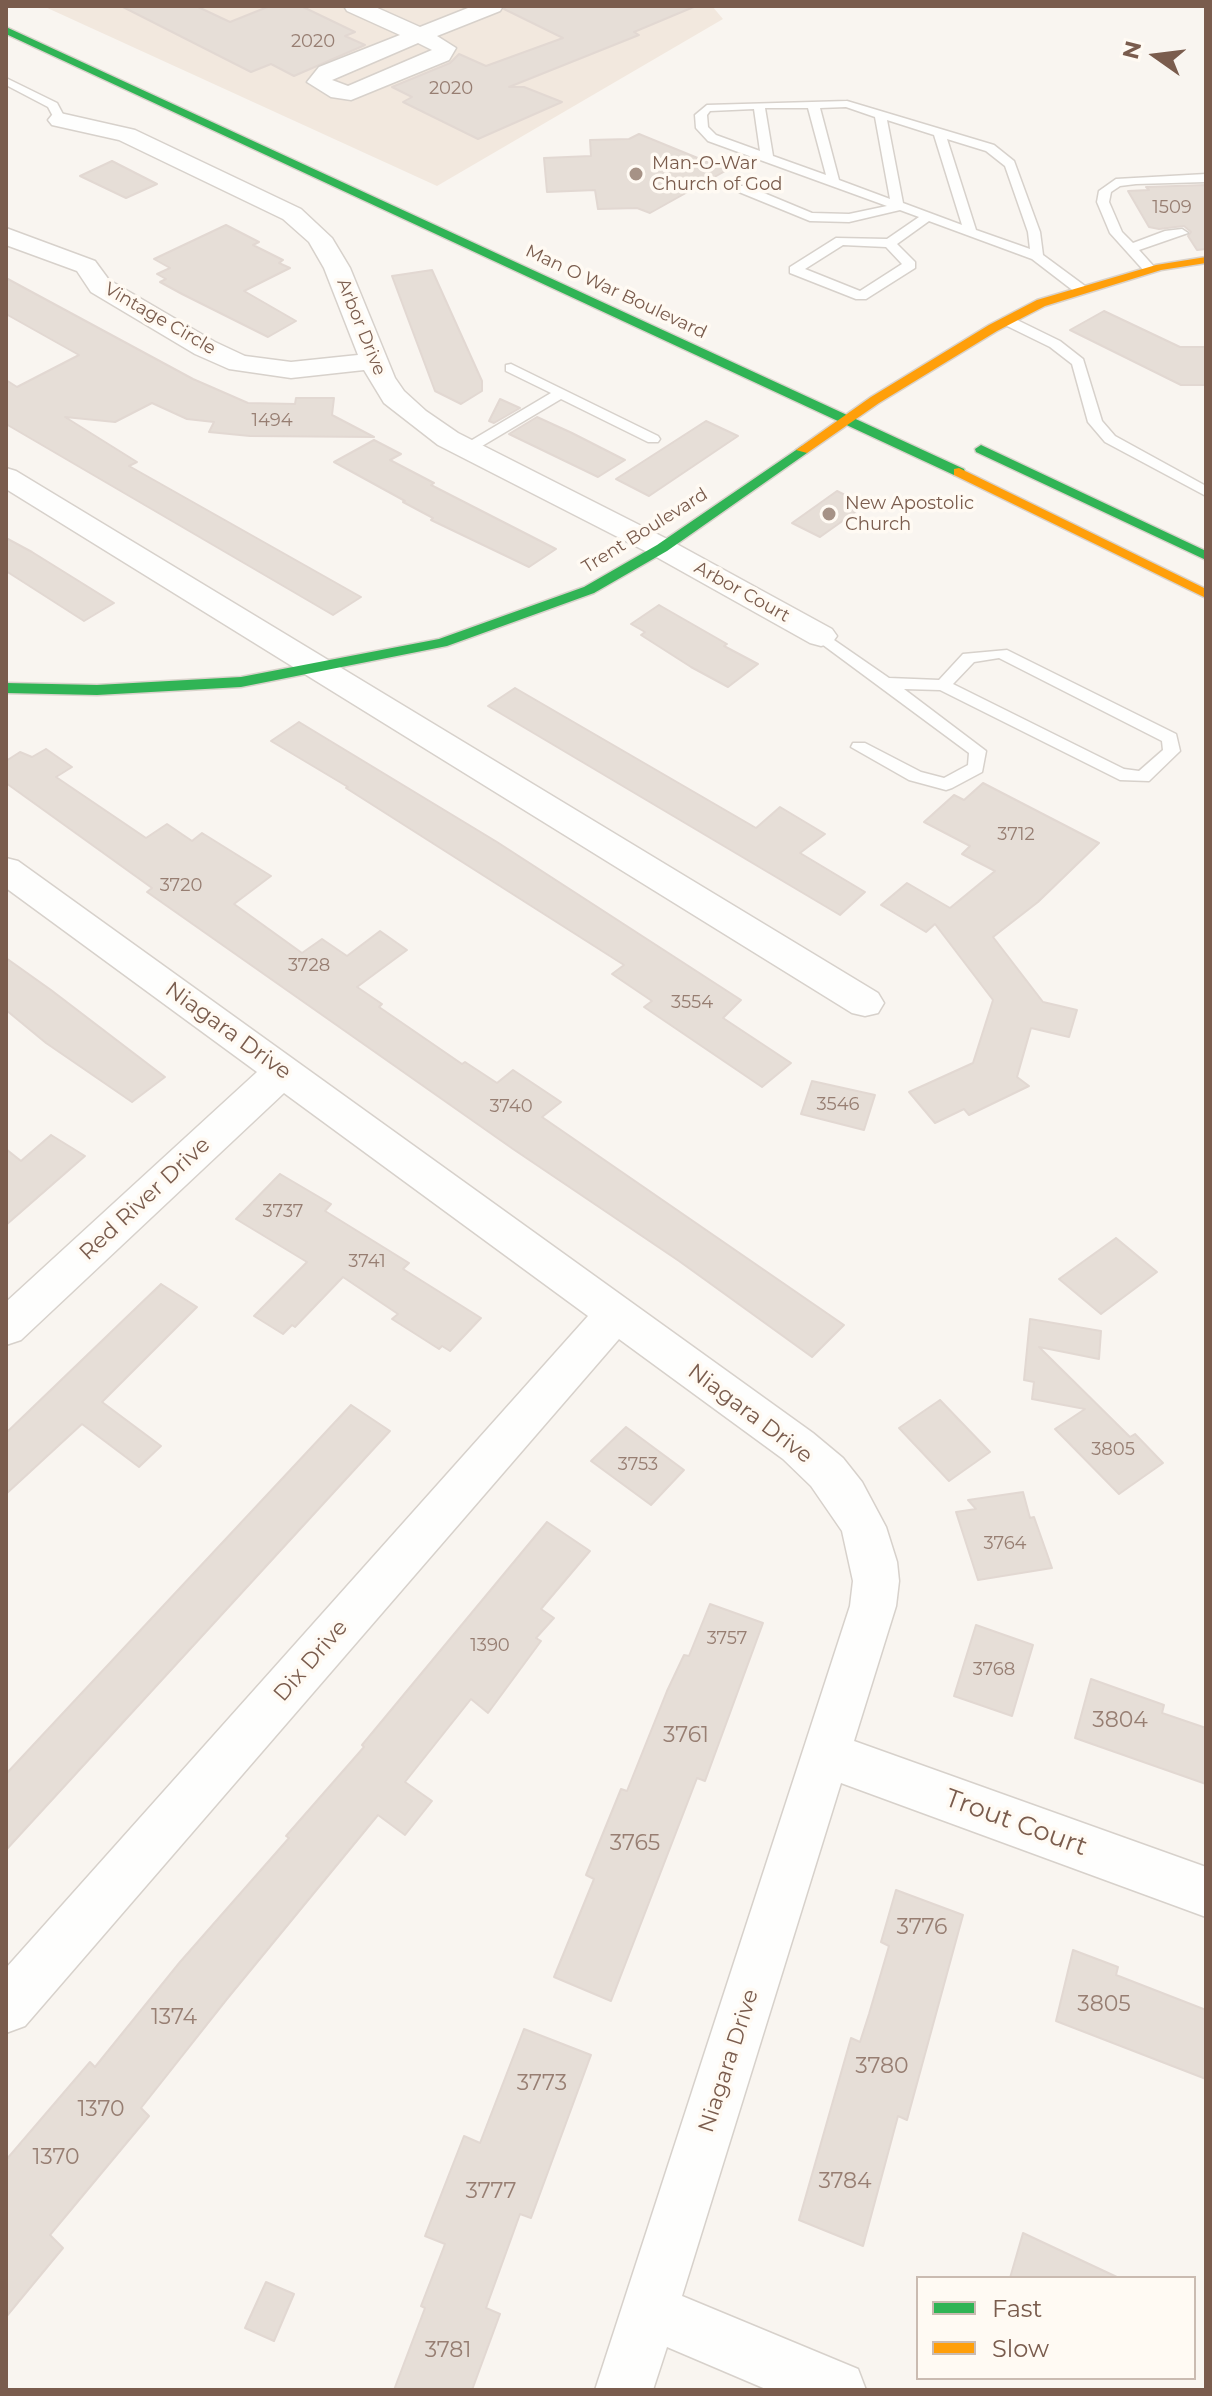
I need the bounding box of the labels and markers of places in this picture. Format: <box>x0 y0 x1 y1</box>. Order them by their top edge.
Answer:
place label: Man-O-War Church of God <box>652 153 782 196</box>
marker: Man-O-War Church of God <box>627 165 645 183</box>
place label: New Apostolic Church <box>845 493 974 536</box>
marker: New Apostolic Church <box>820 505 838 523</box>

